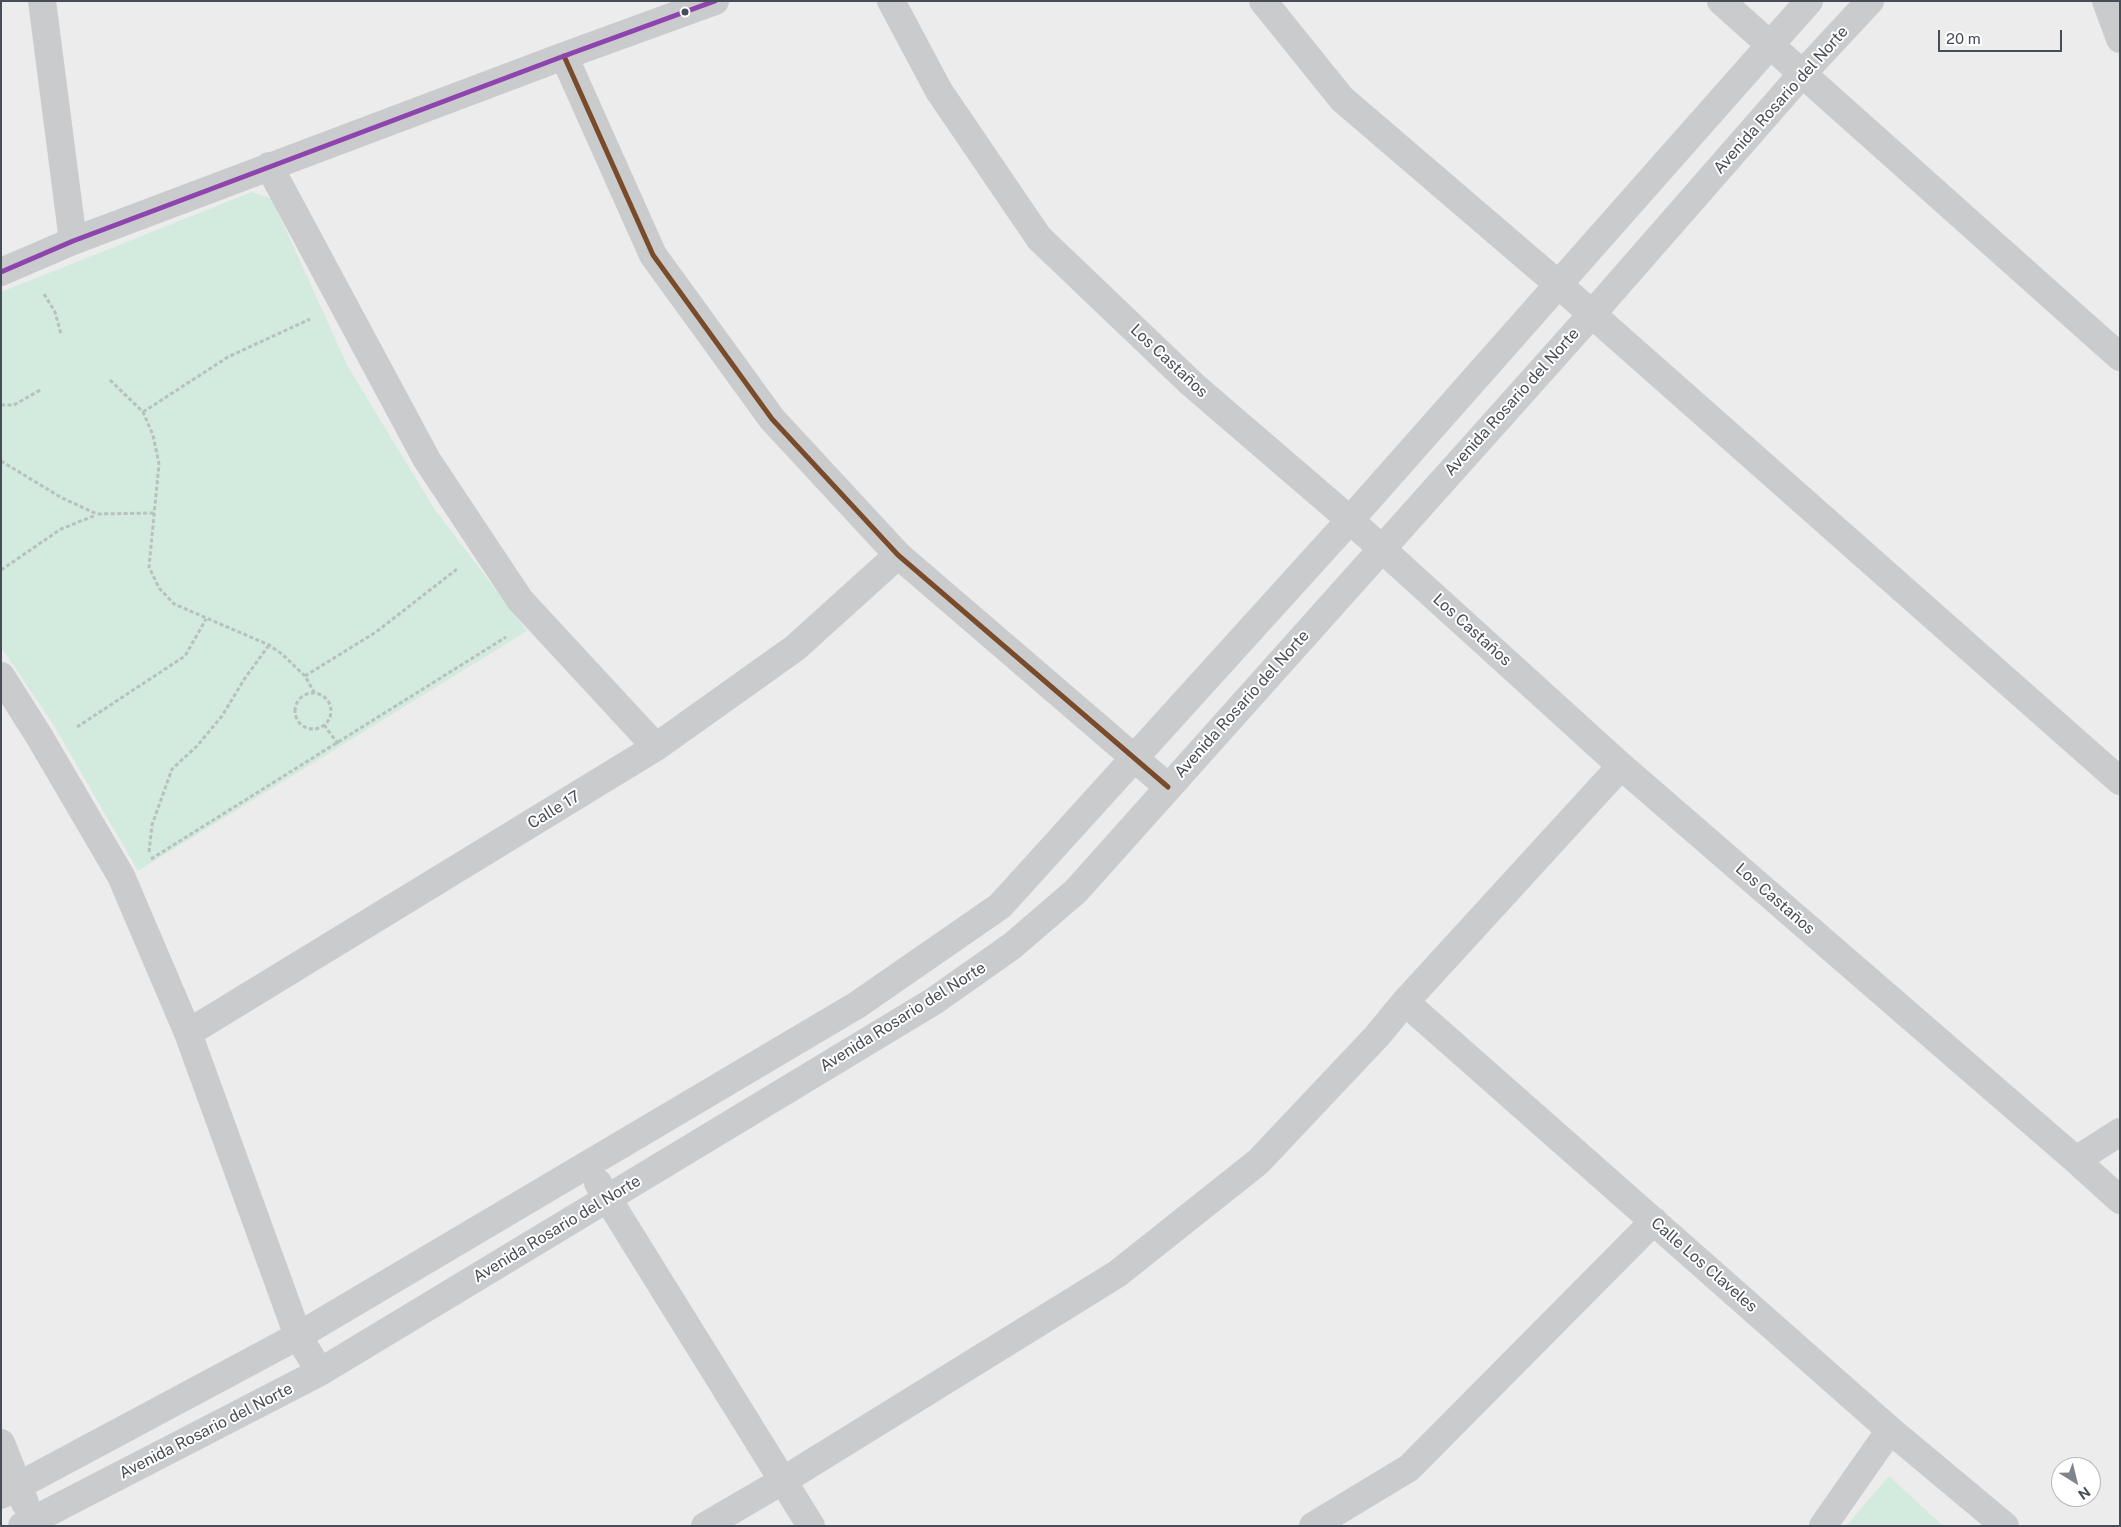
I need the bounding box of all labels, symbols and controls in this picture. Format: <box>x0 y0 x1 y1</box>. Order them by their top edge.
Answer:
unlabelled marker <box>680 7 690 17</box>
scale bar <box>1941 20 2065 52</box>
street label: Avenida Rosario del Norte <box>1710 22 1852 178</box>
text: 20 m <box>1946 30 1981 47</box>
street label: Los Castaños <box>1126 320 1212 402</box>
street label: Avenida Rosario del Norte <box>1441 324 1583 480</box>
street label: Los Castaños <box>1429 590 1515 670</box>
street label: Avenida Rosario del Norte <box>1171 626 1313 782</box>
street label: Calle 17 <box>524 787 584 833</box>
street label: Los Castaños <box>1731 859 1819 939</box>
street label: Avenida Rosario del Norte <box>817 958 989 1076</box>
street label: Avenida Rosario del Norte <box>470 1171 644 1287</box>
street label: Calle Los Claveles <box>1647 1214 1761 1316</box>
street label: Avenida Rosario del Norte <box>116 1379 296 1483</box>
north arrow <box>2051 1457 2101 1507</box>
text: N <box>2075 1484 2093 1503</box>

